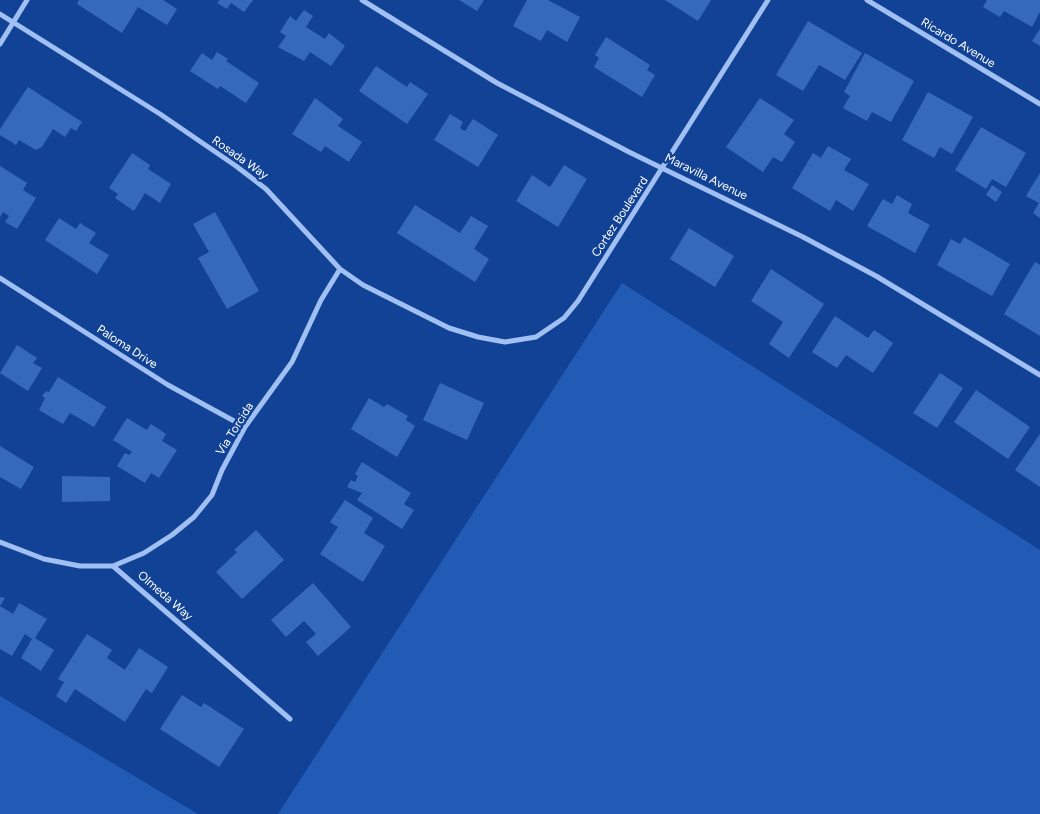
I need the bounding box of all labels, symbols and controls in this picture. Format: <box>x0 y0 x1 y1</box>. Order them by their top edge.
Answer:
street label: Ricardo Avenue <box>918 15 998 71</box>
street label: Rosada Way <box>209 133 271 183</box>
street label: Maravilla Avenue <box>662 151 750 203</box>
street label: Cortez Boulevard <box>589 174 651 260</box>
street label: Paloma Drive <box>94 322 160 372</box>
street label: Via Torcida <box>213 400 257 458</box>
street label: Olmeda Way <box>135 568 195 624</box>

